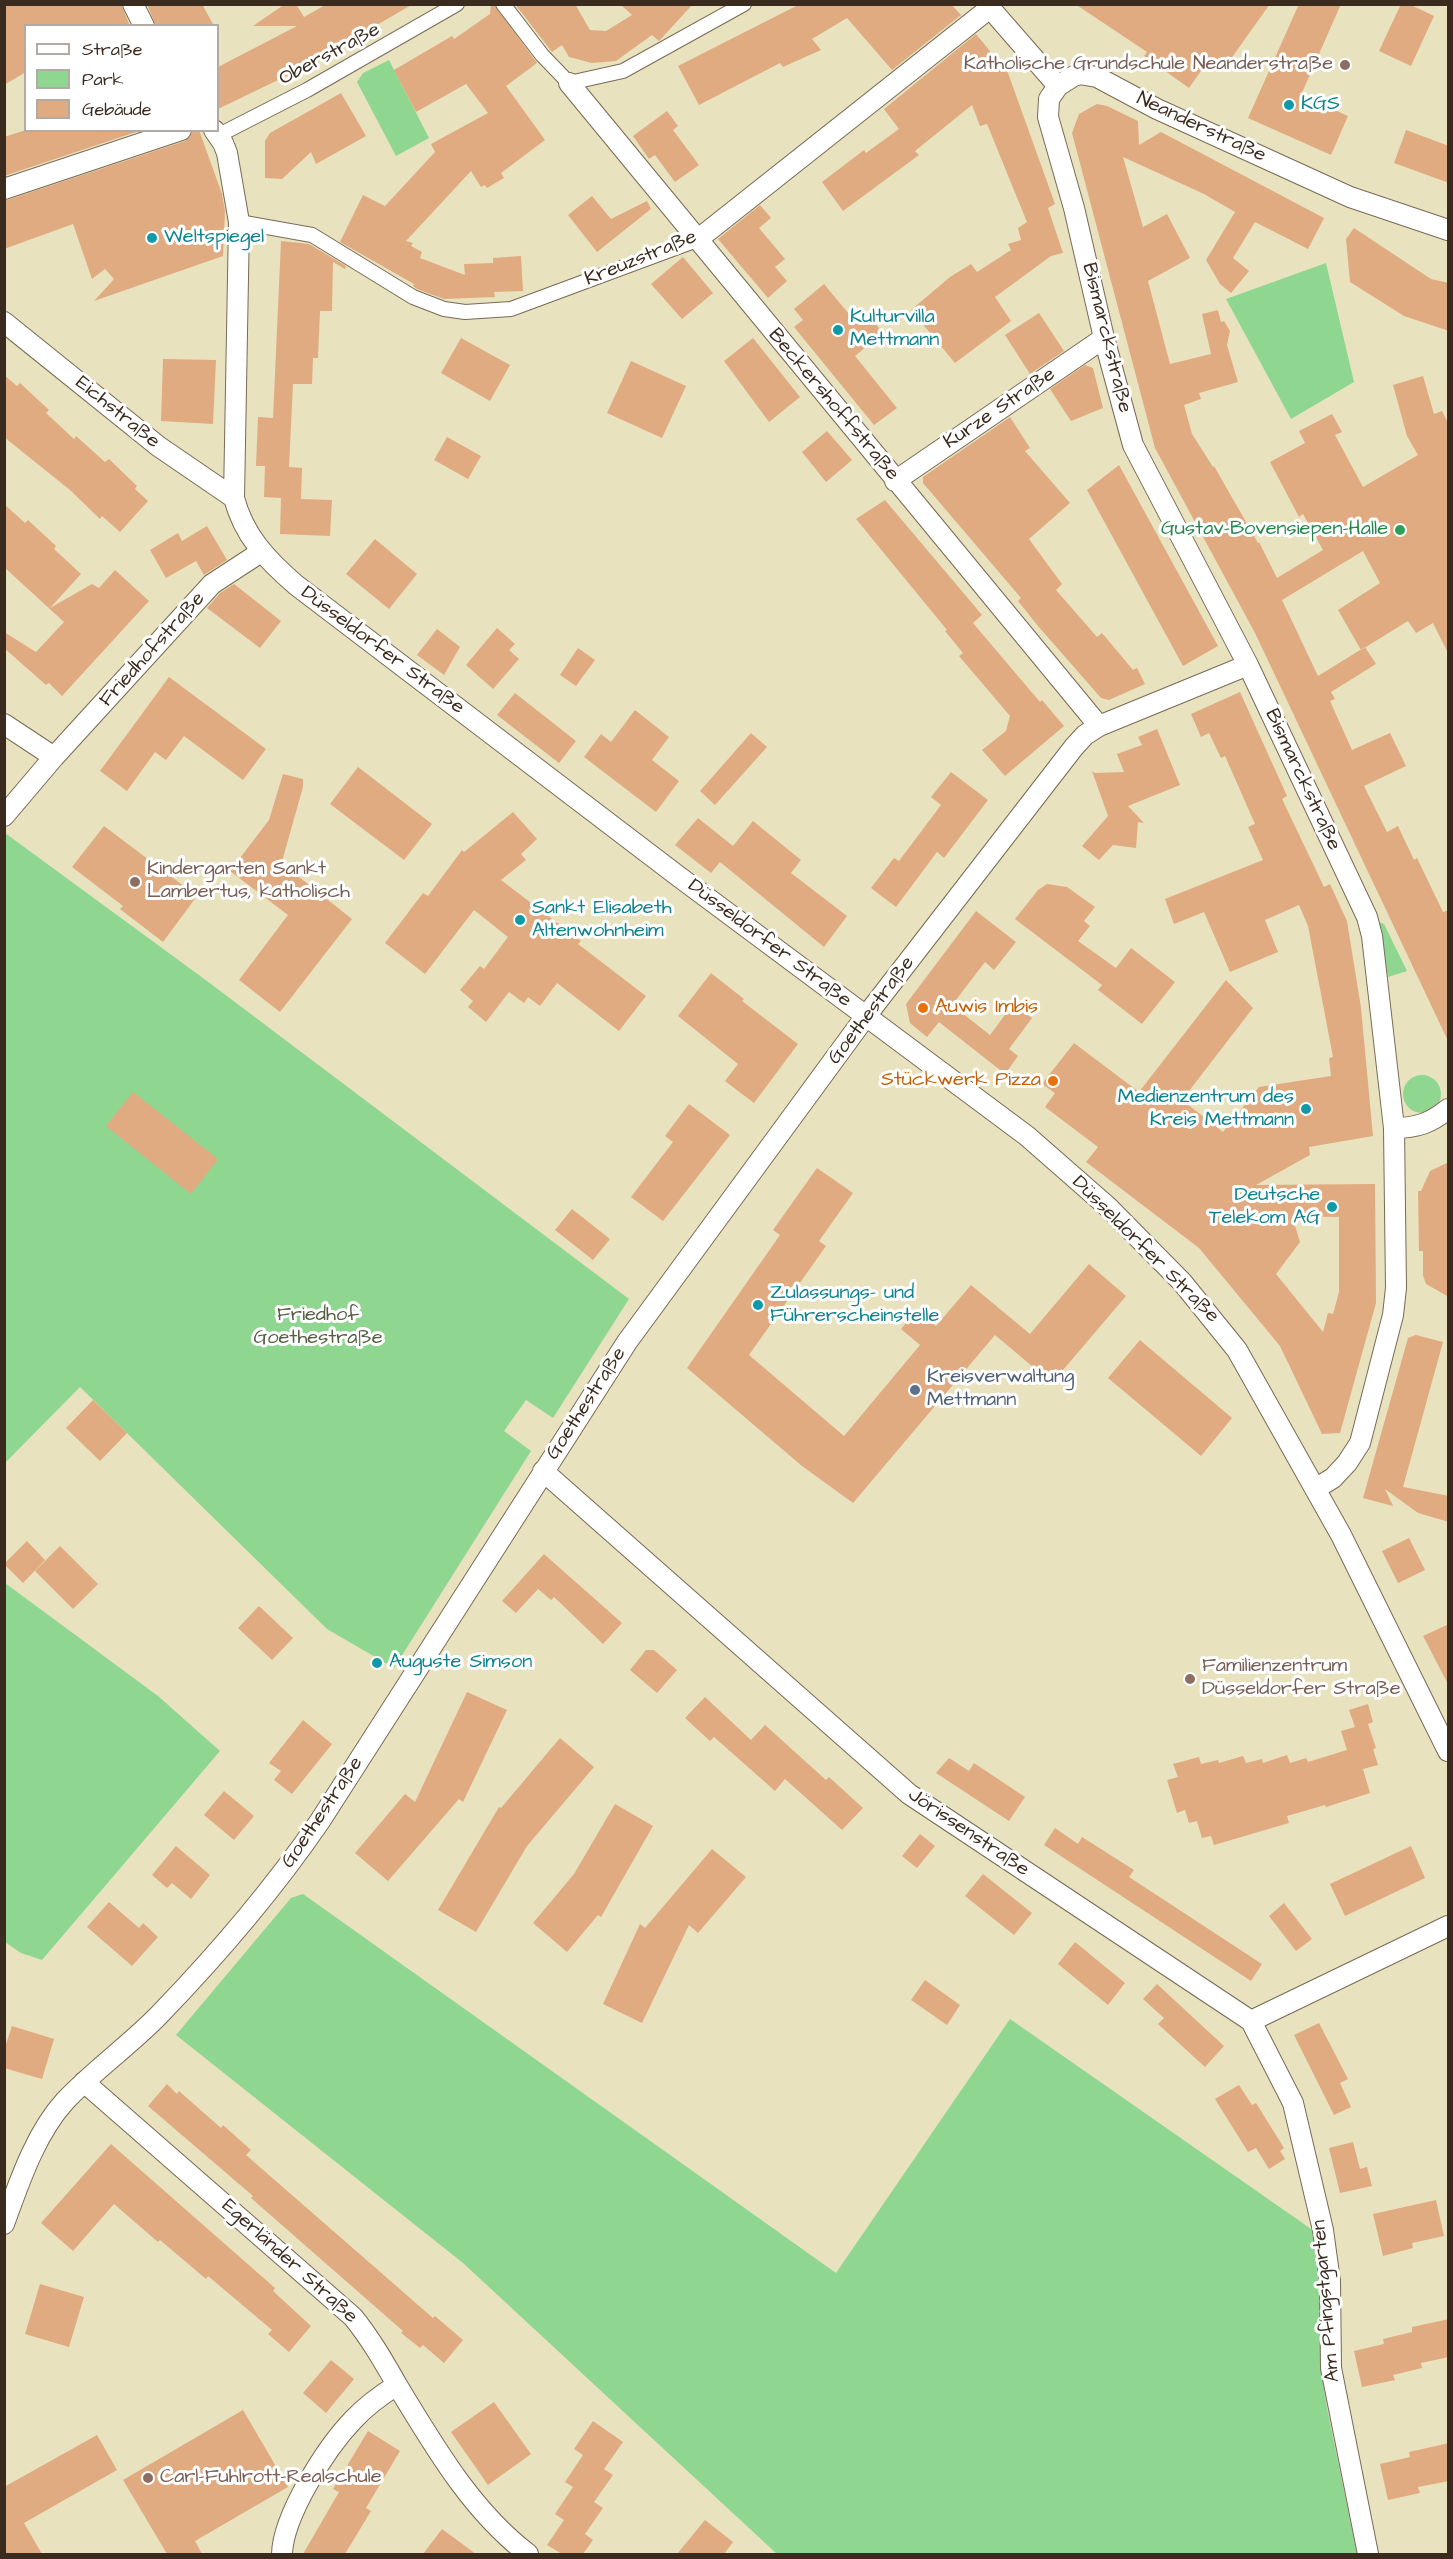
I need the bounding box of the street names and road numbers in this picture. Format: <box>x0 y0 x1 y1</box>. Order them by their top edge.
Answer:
street label: Oberstraße <box>275 18 385 92</box>
street label: Neanderstraße <box>1132 88 1270 168</box>
street label: Kreuzstraße <box>582 226 700 292</box>
street label: Bismarckstraße <box>1076 261 1136 415</box>
street label: Beckershoffstraße <box>762 324 904 486</box>
street label: Kurze Straße <box>940 363 1060 455</box>
street label: Eichstraße <box>70 372 164 454</box>
street label: Düsseldorfer Straße <box>295 582 469 720</box>
street label: Friedhofstraße <box>95 588 211 712</box>
street label: Bismarckstraße <box>1259 705 1345 855</box>
street label: Düsseldorfer Straße <box>682 875 856 1013</box>
street label: Goethestraße <box>824 952 920 1070</box>
street label: Düsseldorfer Straße <box>1066 1171 1224 1329</box>
street label: Goethestraße <box>542 1343 632 1465</box>
street label: Goethestraße <box>277 1753 369 1873</box>
street label: Jörissenstraße <box>903 1784 1033 1882</box>
street label: Egerländer Straße <box>216 2195 362 2329</box>
street label: Am Pfingstgarten <box>1308 2219 1346 2383</box>

